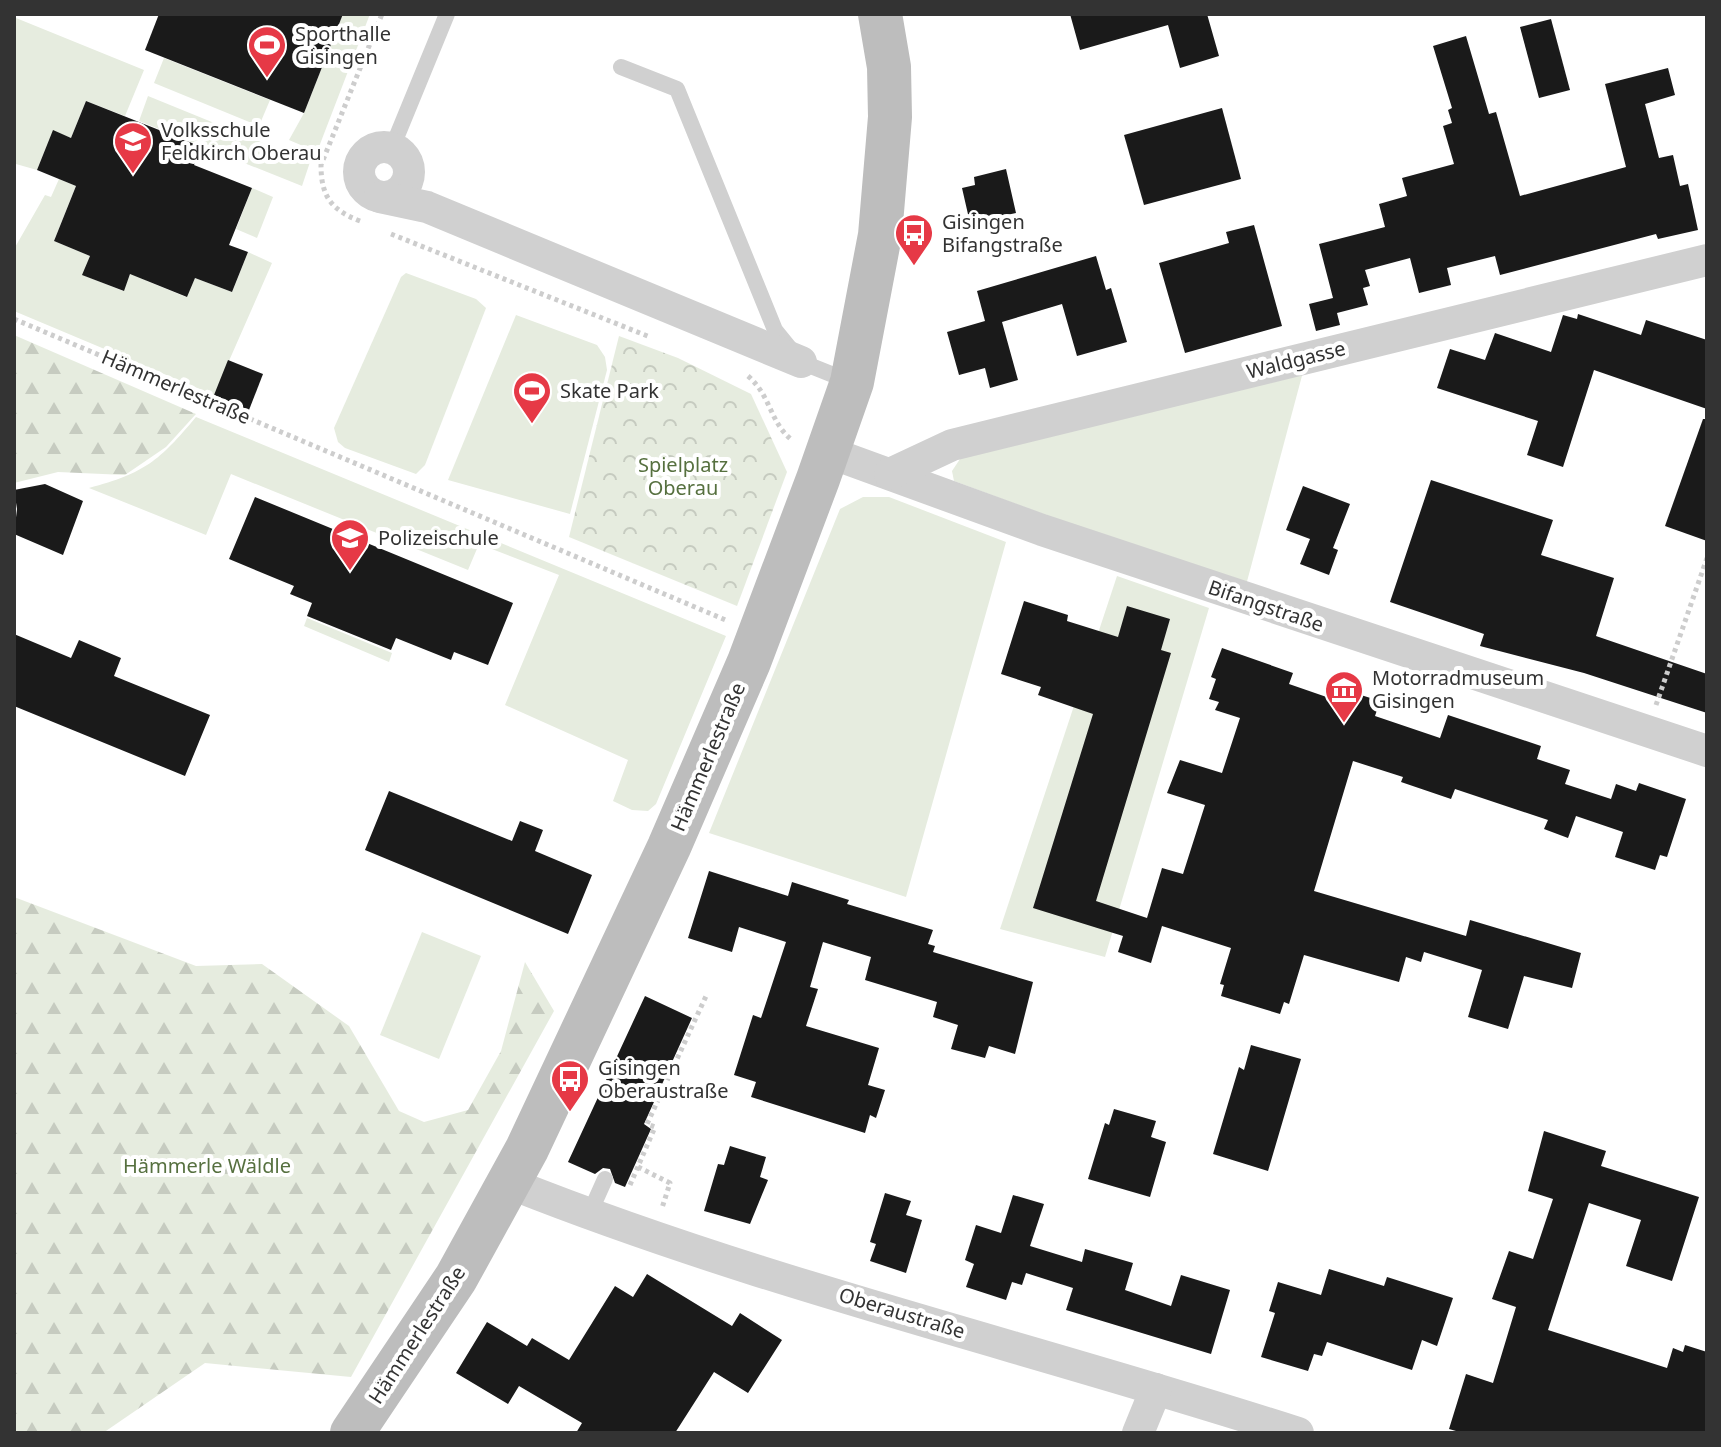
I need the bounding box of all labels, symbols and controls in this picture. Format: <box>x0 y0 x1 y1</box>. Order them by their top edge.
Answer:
place label: Sporthalle Gisingen <box>295 20 391 70</box>
sports icon: Sporthalle Gisingen <box>246 24 288 79</box>
place label: Volksschule Feldkirch Oberau <box>161 116 322 166</box>
school or university icon: Volksschule Feldkirch Oberau <box>112 120 154 175</box>
place label: Gisingen Bifangstraße <box>942 208 1063 258</box>
bus stop icon: Gisingen Bifangstraße <box>893 212 935 267</box>
street label: Waldgasse <box>1244 334 1348 385</box>
street label: Hämmerlestraße <box>98 343 255 430</box>
sports icon: Skate Park <box>511 370 553 425</box>
place label: Skate Park <box>560 377 659 404</box>
park label: Spielplatz Oberau <box>638 451 728 501</box>
school or university icon: Polizeischule <box>329 517 371 572</box>
place label: Polizeischule <box>378 524 499 551</box>
street label: Bifangstraße <box>1205 573 1328 638</box>
place label: Motorradmuseum Gisingen <box>1372 664 1544 714</box>
museum icon: Motorradmuseum Gisingen <box>1323 669 1365 724</box>
street label: Hämmerlestraße <box>664 678 751 835</box>
place label: Gisingen Oberaustraße <box>598 1054 728 1104</box>
bus stop icon: Gisingen Oberaustraße <box>549 1058 591 1113</box>
park label: Hämmerle Wäldle <box>123 1152 291 1179</box>
street label: Hämmerlestraße <box>362 1261 471 1409</box>
street label: Oberaustraße <box>836 1281 968 1344</box>

